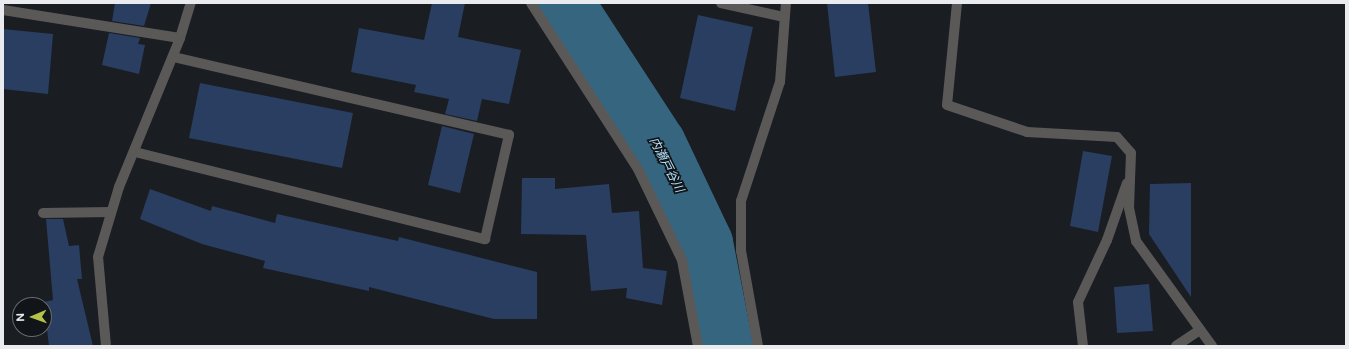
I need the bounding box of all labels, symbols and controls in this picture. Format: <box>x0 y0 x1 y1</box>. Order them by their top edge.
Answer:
water label: 内瀬戸谷川 <box>646 135 686 195</box>
north arrow <box>12 297 52 337</box>
text: N <box>14 313 27 322</box>

